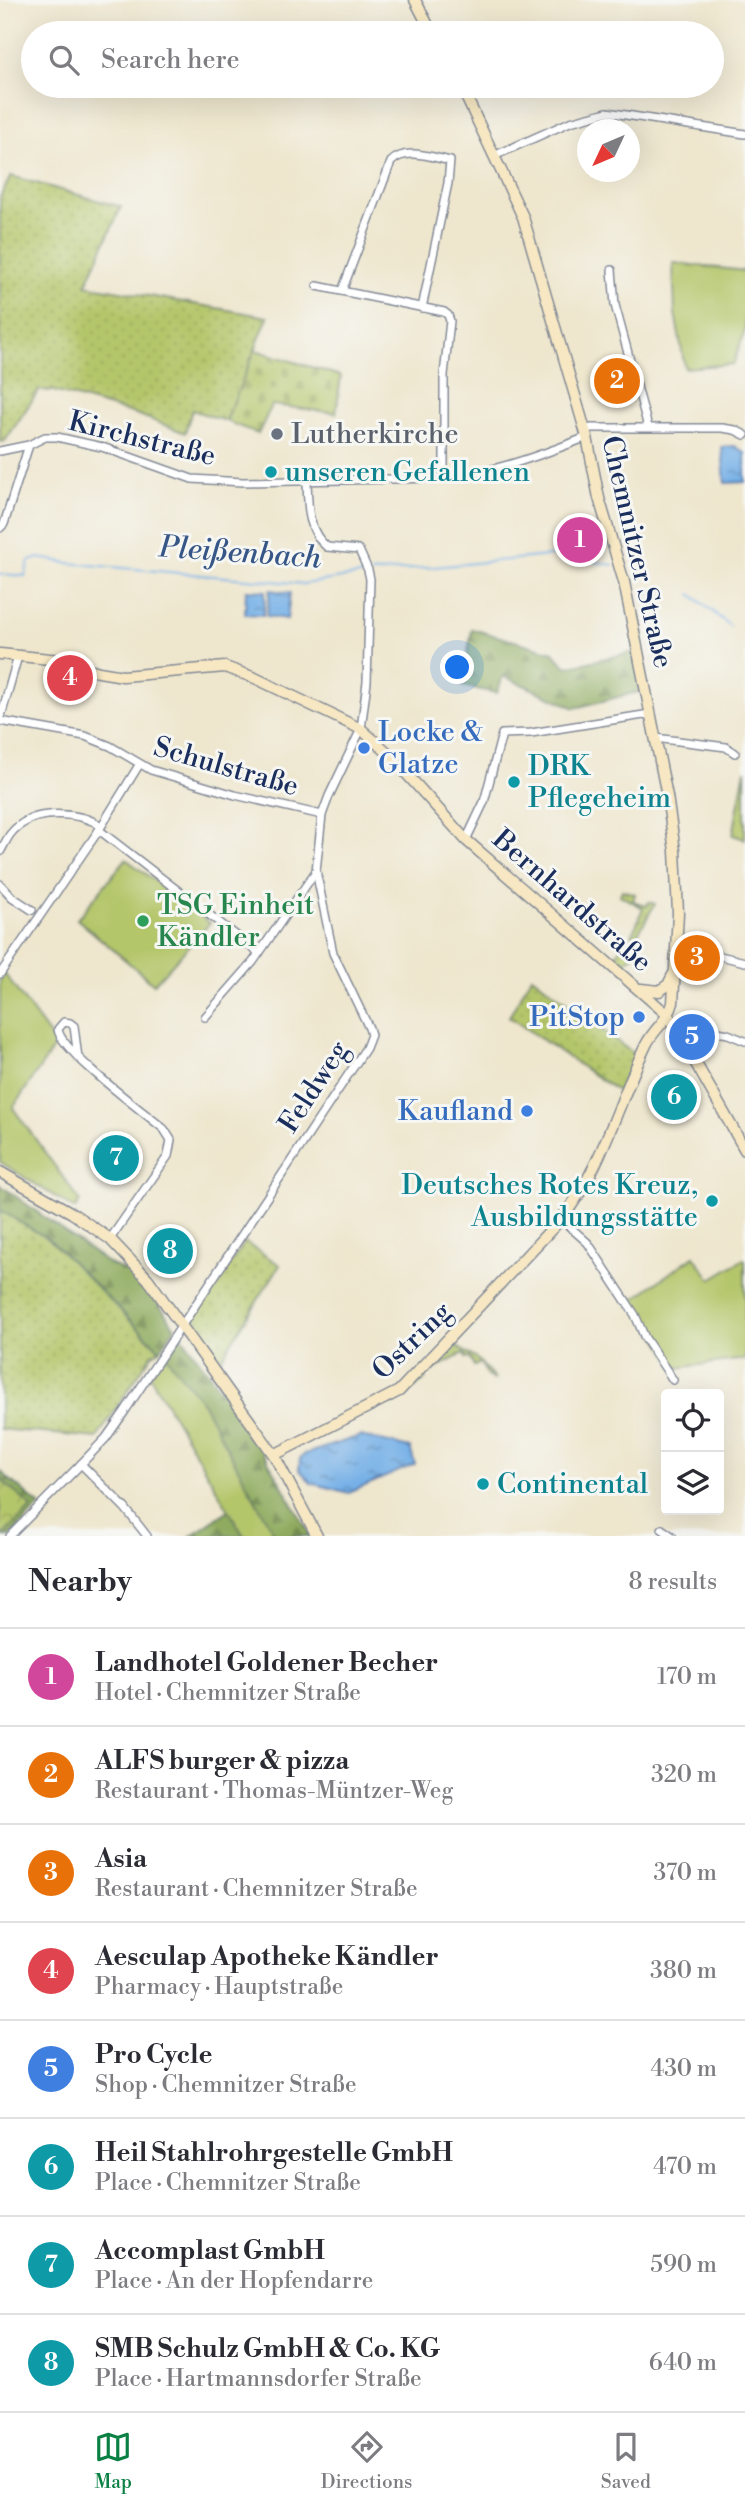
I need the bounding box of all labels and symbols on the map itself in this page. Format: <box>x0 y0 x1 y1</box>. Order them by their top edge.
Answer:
north arrow <box>577 119 640 182</box>
pin: 2 <box>594 355 640 407</box>
street label: Kirchstraße <box>65 404 219 474</box>
place label: Lutherkirche <box>291 417 459 452</box>
marker: Lutherkirche <box>269 426 285 442</box>
street label: Chemnitzer Straße <box>593 432 681 672</box>
place label: unseren Gefallenen <box>285 455 530 490</box>
marker: unseren Gefallenen <box>263 464 279 480</box>
pin: 1 <box>557 514 603 566</box>
water label: Pleißenbach <box>157 528 323 578</box>
your location <box>440 650 474 684</box>
pin: 4 <box>47 652 93 704</box>
place label: Locke & Glatze <box>378 715 484 782</box>
street label: Schulstraße <box>149 730 303 804</box>
marker: Locke & Glatze <box>356 740 372 756</box>
place label: DRK Pflegeheim <box>528 749 671 816</box>
marker: DRK Pflegeheim <box>506 774 522 790</box>
street label: Bernhardstraße <box>484 821 659 980</box>
place label: TSG Einheit Kändler <box>157 888 314 955</box>
marker: TSG Einheit Kändler <box>135 913 151 929</box>
pin: 3 <box>674 932 720 984</box>
place label: PitStop <box>529 1000 625 1035</box>
marker: PitStop <box>631 1009 647 1025</box>
pin: 5 <box>669 1011 715 1063</box>
street label: Feldweg <box>271 1034 357 1140</box>
pin: 6 <box>651 1071 697 1123</box>
place label: Kaufland <box>398 1094 513 1129</box>
marker: Kaufland <box>519 1103 535 1119</box>
pin: 7 <box>93 1132 139 1184</box>
place label: Deutsches Rotes Kreuz, Ausbildungsstätte <box>401 1168 698 1235</box>
marker: Deutsches Rotes Kreuz, Ausbildungsstätte <box>704 1193 720 1209</box>
pin: 8 <box>147 1225 193 1277</box>
street label: Ostring <box>365 1294 460 1387</box>
place label: Continental <box>497 1467 648 1502</box>
marker: Continental <box>475 1476 491 1492</box>

